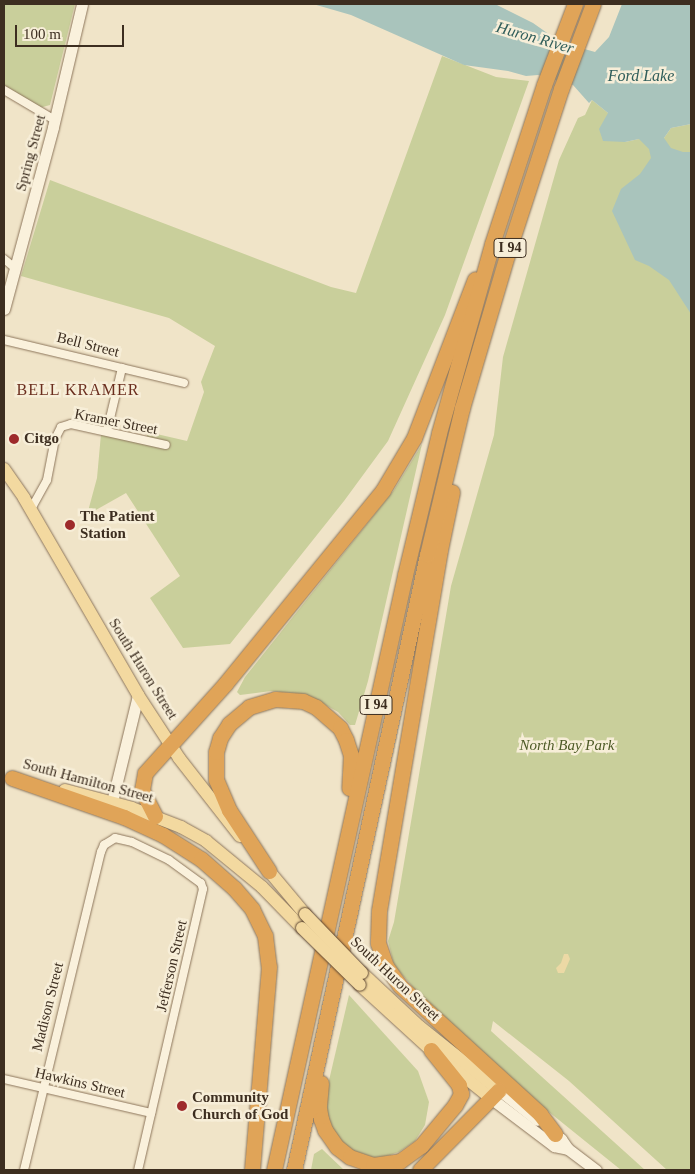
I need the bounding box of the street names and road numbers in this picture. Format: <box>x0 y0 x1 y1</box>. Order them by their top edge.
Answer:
street label: Spring Street <box>12 113 50 193</box>
road number: I 94 <box>492 237 528 260</box>
street label: Bell Street <box>55 329 121 361</box>
street label: Kramer Street <box>73 405 159 439</box>
street label: South Huron Street <box>105 615 181 723</box>
road number: I 94 <box>358 694 394 716</box>
street label: South Hamilton Street <box>21 755 155 807</box>
street label: Jefferson Street <box>153 918 191 1014</box>
street label: South Huron Street <box>347 933 443 1025</box>
street label: Madison Street <box>28 961 68 1053</box>
street label: Hawkins Street <box>33 1064 127 1102</box>

